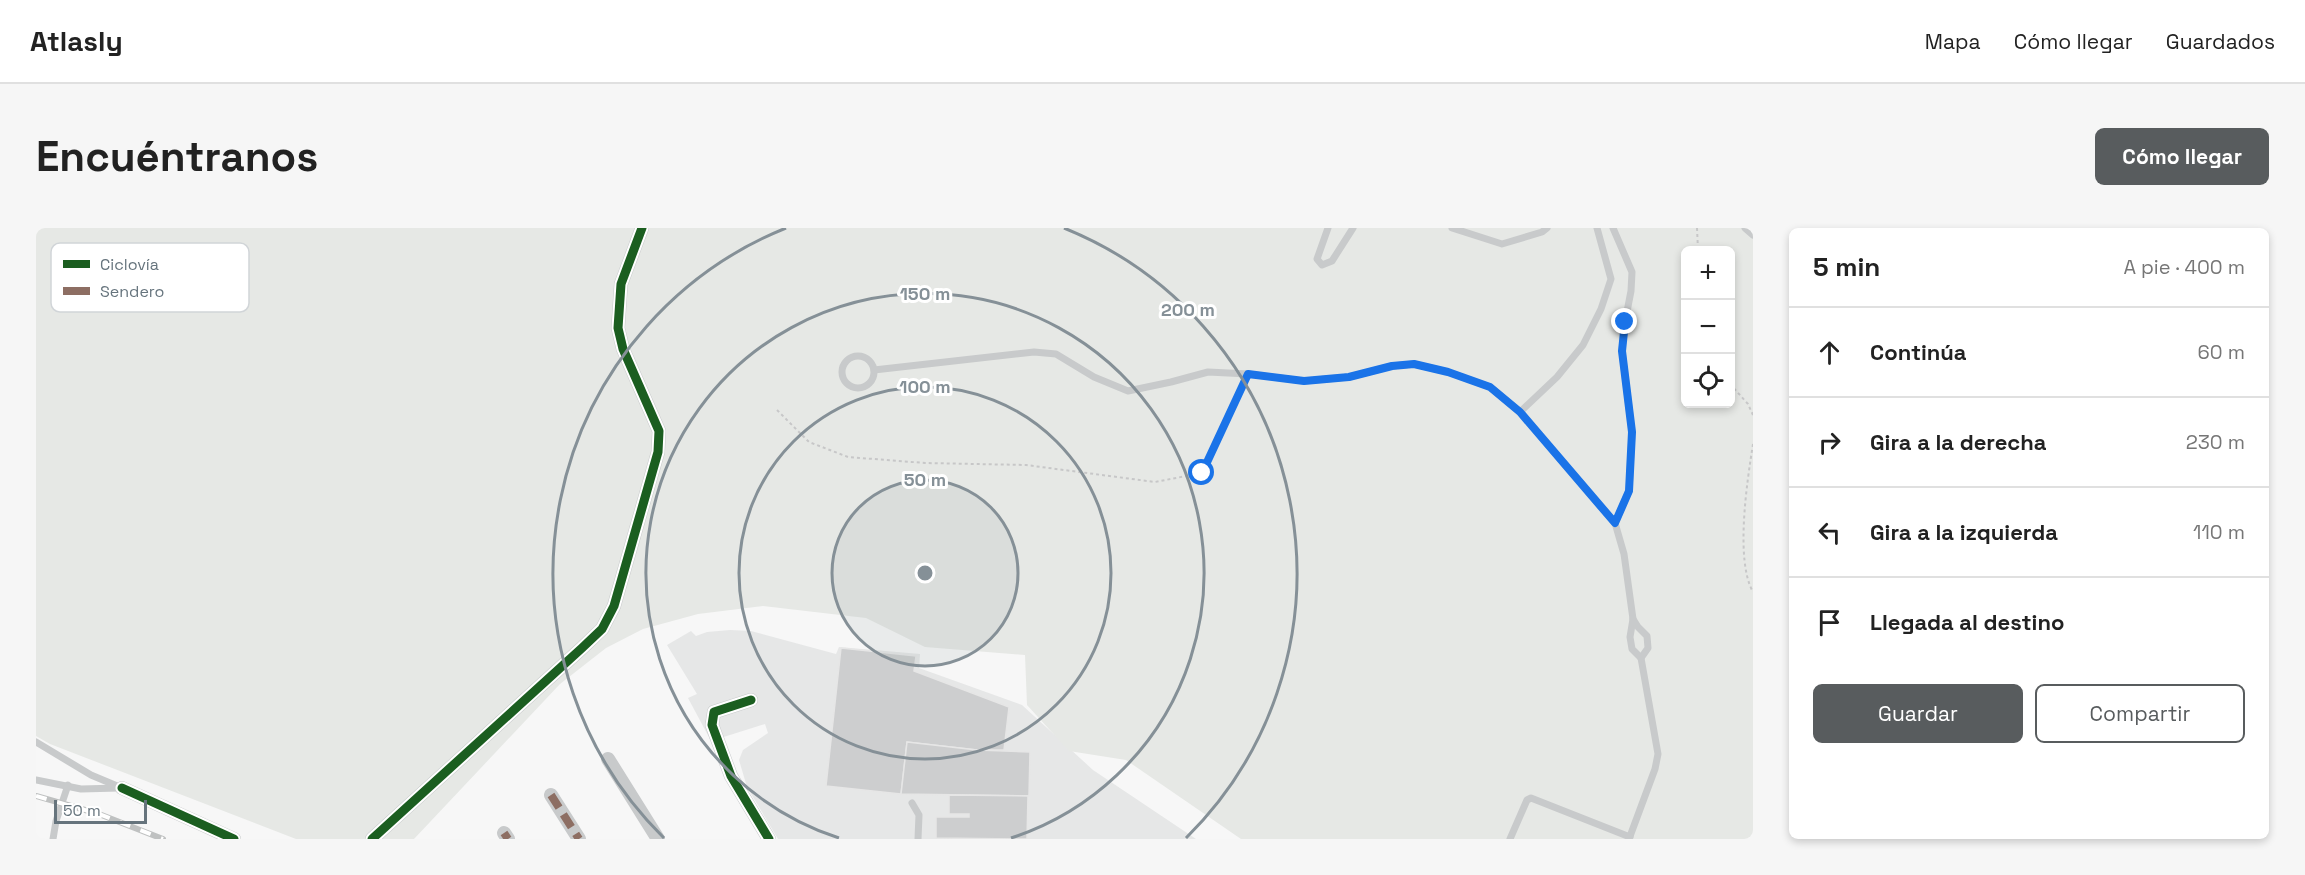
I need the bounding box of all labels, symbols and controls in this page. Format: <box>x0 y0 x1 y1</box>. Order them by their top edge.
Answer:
text: Atlasly <box>30 23 123 59</box>
text: Mapa <box>1925 28 1981 55</box>
text: Cómo llegar <box>2014 28 2133 55</box>
text: Guardados <box>2166 28 2275 55</box>
button: Cómo llegar <box>2095 128 2269 185</box>
text: Encuéntranos <box>36 130 318 183</box>
legend <box>51 243 249 312</box>
map controls <box>1681 246 1735 408</box>
button: + <box>1681 246 1735 300</box>
text: 5 min <box>1813 250 1880 284</box>
text: Ciclovía <box>100 254 159 275</box>
text: A pie · 400 m <box>2123 254 2245 280</box>
text: Sendero <box>100 281 165 302</box>
text: 150 m <box>900 282 950 305</box>
text: 200 m <box>1161 298 1215 321</box>
button: − <box>1681 300 1735 354</box>
route end <box>1611 308 1637 334</box>
icon: ahead <box>1813 336 1846 369</box>
text: Continúa <box>1870 338 1966 366</box>
text: 60 m <box>2198 339 2245 365</box>
button: locate <box>1681 354 1735 408</box>
text: 100 m <box>899 375 951 398</box>
icon: right <box>1813 426 1846 459</box>
text: Gira a la derecha <box>1870 428 2047 456</box>
text: 230 m <box>2186 429 2245 455</box>
route start <box>1188 459 1214 485</box>
text: 50 m <box>904 468 946 491</box>
icon: left <box>1813 516 1846 549</box>
text: Gira a la izquierda <box>1870 518 2058 546</box>
text: 110 m <box>2193 519 2245 545</box>
centre of rings <box>915 563 935 583</box>
icon: arrive <box>1813 606 1846 639</box>
text: Llegada al destino <box>1870 608 2064 636</box>
button: Guardar <box>1813 684 2023 743</box>
button: Compartir <box>2035 684 2245 743</box>
scale bar <box>54 797 147 824</box>
text: 50 m <box>63 800 101 821</box>

